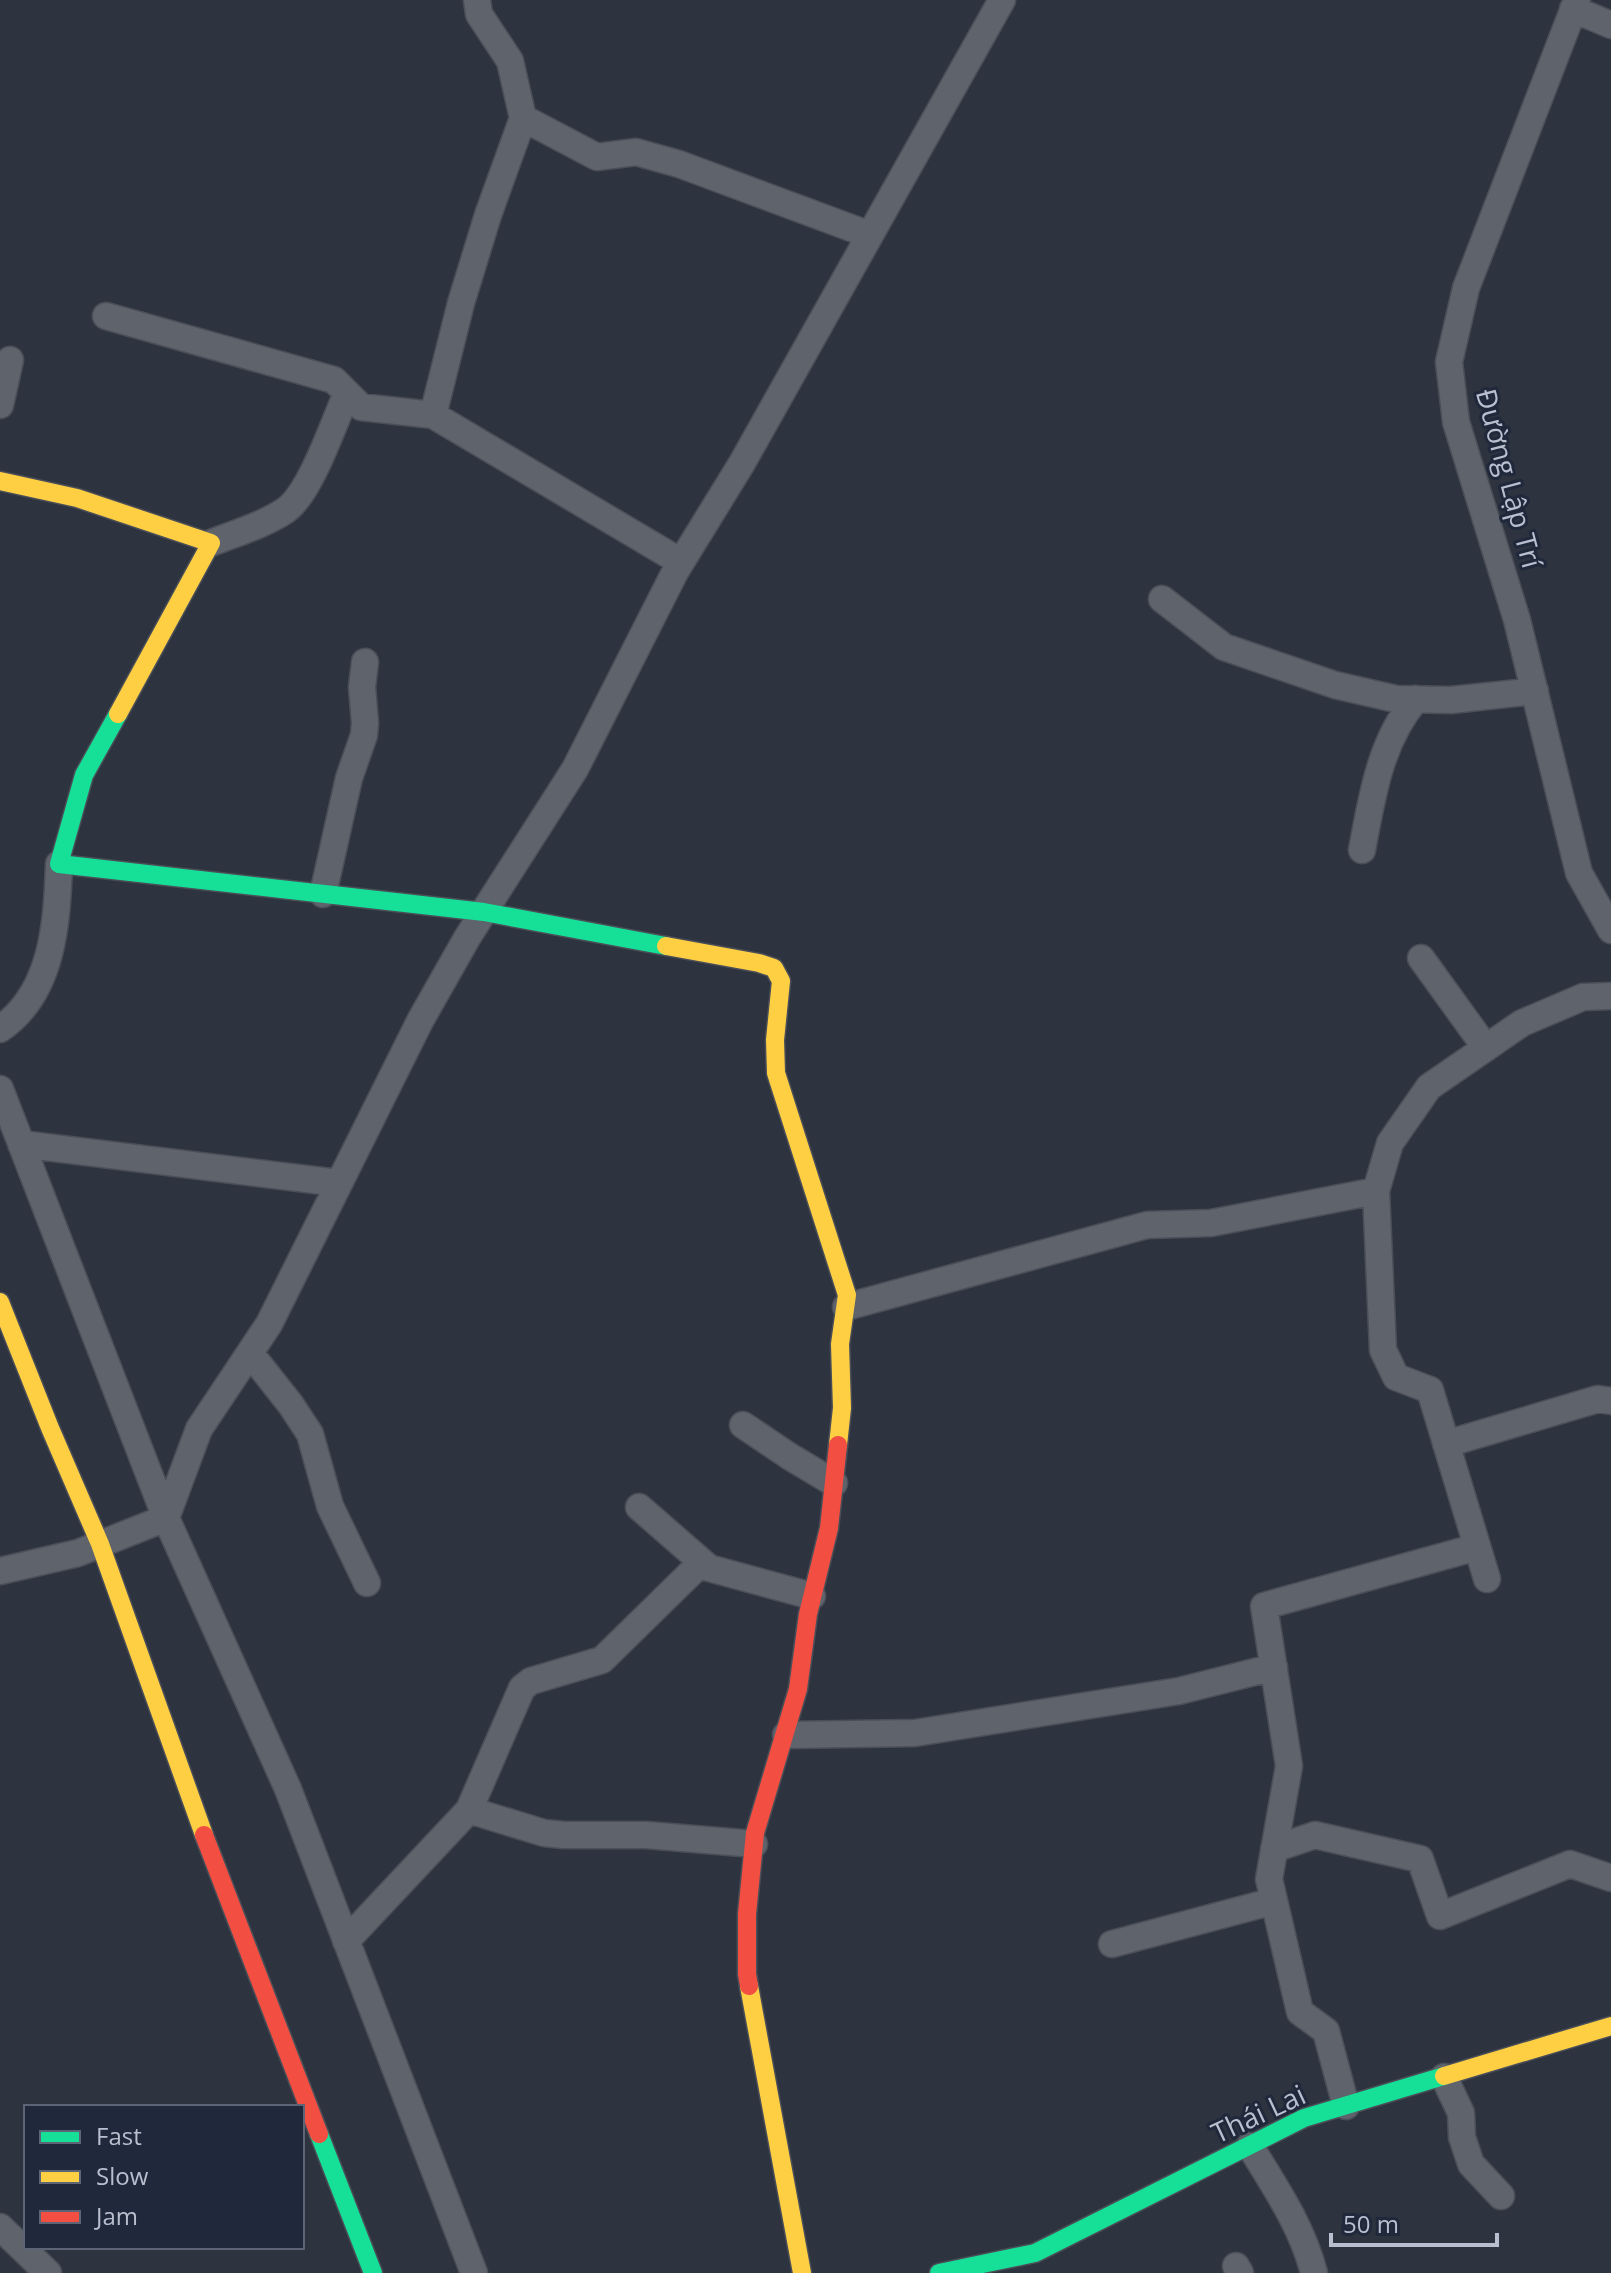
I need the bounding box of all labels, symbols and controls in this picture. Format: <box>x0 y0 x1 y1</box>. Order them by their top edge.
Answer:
street label: Đường Lập Trí <box>1468 384 1552 573</box>
street label: Thái Lai <box>1205 2075 1311 2151</box>
legend <box>24 2105 304 2249</box>
text: Fast <box>96 2119 142 2152</box>
text: Slow <box>96 2159 149 2192</box>
scale bar <box>1331 2197 1497 2247</box>
text: Jam <box>94 2199 138 2232</box>
text: 50 m <box>1343 2207 1399 2240</box>

